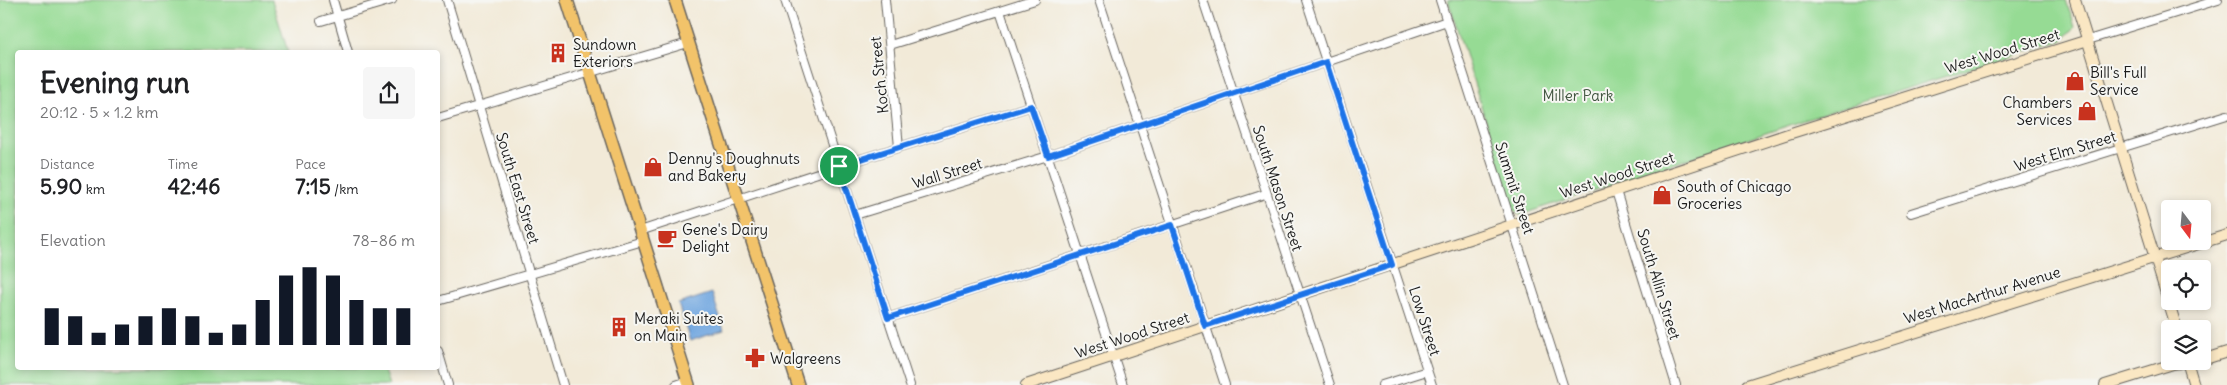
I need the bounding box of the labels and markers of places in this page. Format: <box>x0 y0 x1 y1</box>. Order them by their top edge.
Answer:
place label: Sundown Exteriors <box>573 35 637 71</box>
building icon: Sundown Exteriors <box>547 42 569 64</box>
place label: Bill's Full Service <box>2090 63 2147 99</box>
shop icon: Bill's Full Service <box>2064 70 2086 92</box>
place label: Chambers Services <box>2002 93 2072 129</box>
shop icon: Chambers Services <box>2076 100 2098 122</box>
pin <box>818 145 860 187</box>
place label: Denny's Doughnuts and Bakery <box>668 149 800 185</box>
shop icon: Denny's Doughnuts and Bakery <box>642 156 664 178</box>
place label: South of Chicago Groceries <box>1677 177 1791 213</box>
shop icon: South of Chicago Groceries <box>1651 184 1673 206</box>
place label: Gene's Dairy Delight <box>682 220 768 256</box>
cafe icon: Gene's Dairy Delight <box>656 227 678 249</box>
place label: Meraki Suites on Main <box>634 309 724 345</box>
building icon: Meraki Suites on Main <box>608 316 630 338</box>
pharmacy icon: Walgreens <box>744 347 766 369</box>
place label: Walgreens <box>770 349 841 368</box>

